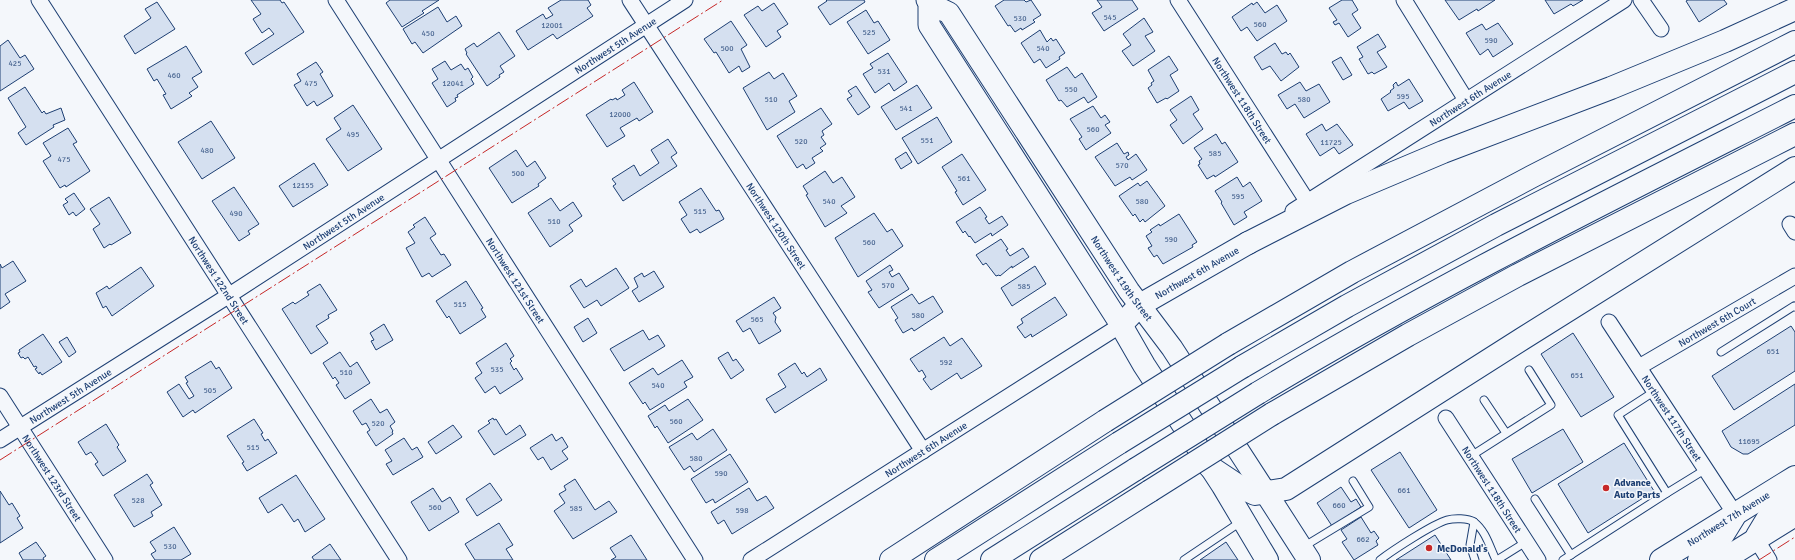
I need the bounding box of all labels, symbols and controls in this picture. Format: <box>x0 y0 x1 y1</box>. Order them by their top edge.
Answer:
house number: 545 <box>1104 12 1116 22</box>
house number: 530 <box>1014 13 1026 23</box>
street label: Northwest 5th Avenue <box>573 15 659 77</box>
house number: 560 <box>1254 19 1266 29</box>
house number: 12001 <box>541 20 563 30</box>
house number: 525 <box>863 27 875 37</box>
house number: 450 <box>422 28 434 38</box>
house number: 590 <box>1485 35 1497 45</box>
house number: 500 <box>721 43 733 53</box>
house number: 540 <box>1037 43 1049 53</box>
street label: Northwest 118th Street <box>1209 55 1274 147</box>
house number: 425 <box>9 58 21 68</box>
house number: 531 <box>878 66 890 76</box>
street label: Northwest 6th Avenue <box>1427 68 1514 130</box>
house number: 460 <box>168 70 180 80</box>
house number: 475 <box>305 78 317 88</box>
house number: 12041 <box>442 78 464 88</box>
house number: 550 <box>1065 84 1077 94</box>
house number: 595 <box>1397 91 1409 101</box>
house number: 510 <box>765 94 777 104</box>
house number: 580 <box>1298 94 1310 104</box>
house number: 541 <box>900 103 912 113</box>
house number: 12000 <box>609 109 631 119</box>
house number: 560 <box>1087 124 1099 134</box>
house number: 495 <box>347 129 359 139</box>
house number: 551 <box>921 135 933 145</box>
house number: 520 <box>795 136 807 146</box>
house number: 11725 <box>1320 137 1342 147</box>
house number: 480 <box>201 145 213 155</box>
house number: 585 <box>1209 148 1221 158</box>
house number: 475 <box>58 154 70 164</box>
house number: 570 <box>1116 160 1128 170</box>
house number: 500 <box>512 168 524 178</box>
house number: 561 <box>958 173 970 183</box>
house number: 12155 <box>292 180 314 190</box>
street label: Northwest 120th Street <box>743 181 808 272</box>
street label: Northwest 5th Avenue <box>301 191 387 253</box>
house number: 595 <box>1232 191 1244 201</box>
house number: 540 <box>823 196 835 206</box>
house number: 580 <box>1136 196 1148 206</box>
house number: 515 <box>694 206 706 216</box>
house number: 490 <box>230 208 242 218</box>
house number: 510 <box>548 216 560 226</box>
street label: Northwest 122nd Street <box>186 234 251 327</box>
street label: Northwest 119th Street <box>1088 234 1155 324</box>
house number: 590 <box>1165 234 1177 244</box>
street label: Northwest 121st Street <box>483 236 547 326</box>
house number: 560 <box>863 237 875 247</box>
street label: Northwest 6th Avenue <box>1153 244 1241 302</box>
house number: 570 <box>882 280 894 290</box>
house number: 585 <box>1018 281 1030 291</box>
street label: Northwest 6th Court <box>1676 295 1759 350</box>
house number: 515 <box>454 299 466 309</box>
house number: 580 <box>912 310 924 320</box>
house number: 565 <box>751 314 763 324</box>
house number: 651 <box>1767 346 1779 356</box>
house number: 592 <box>940 357 952 367</box>
house number: 535 <box>491 364 503 374</box>
street label: Northwest 5th Avenue <box>27 366 114 427</box>
house number: 510 <box>340 367 352 377</box>
house number: 651 <box>1571 370 1583 380</box>
street label: Northwest 117th Street <box>1639 373 1704 464</box>
house number: 540 <box>652 380 664 390</box>
house number: 505 <box>204 385 216 395</box>
house number: 560 <box>670 416 682 426</box>
house number: 520 <box>372 418 384 428</box>
street label: Northwest 6th Avenue <box>883 419 970 480</box>
street label: Northwest 123rd Street <box>19 433 84 524</box>
house number: 11695 <box>1738 436 1760 446</box>
house number: 515 <box>247 442 259 452</box>
street label: Northwest 118th Street <box>1459 444 1524 536</box>
house number: 580 <box>690 453 702 463</box>
house number: 590 <box>715 468 727 478</box>
place label: Advance Auto Parts <box>1614 477 1661 501</box>
marker: Advance Auto Parts <box>1601 483 1611 493</box>
house number: 661 <box>1398 485 1410 495</box>
street label: Northwest 7th Avenue <box>1685 489 1772 549</box>
house number: 528 <box>132 495 144 505</box>
house number: 660 <box>1333 500 1345 510</box>
house number: 560 <box>429 502 441 512</box>
house number: 585 <box>570 503 582 513</box>
house number: 598 <box>736 505 748 515</box>
house number: 662 <box>1357 534 1369 544</box>
house number: 530 <box>164 541 176 551</box>
marker: McDonald's <box>1424 543 1434 553</box>
place label: McDonald's <box>1437 543 1488 555</box>

